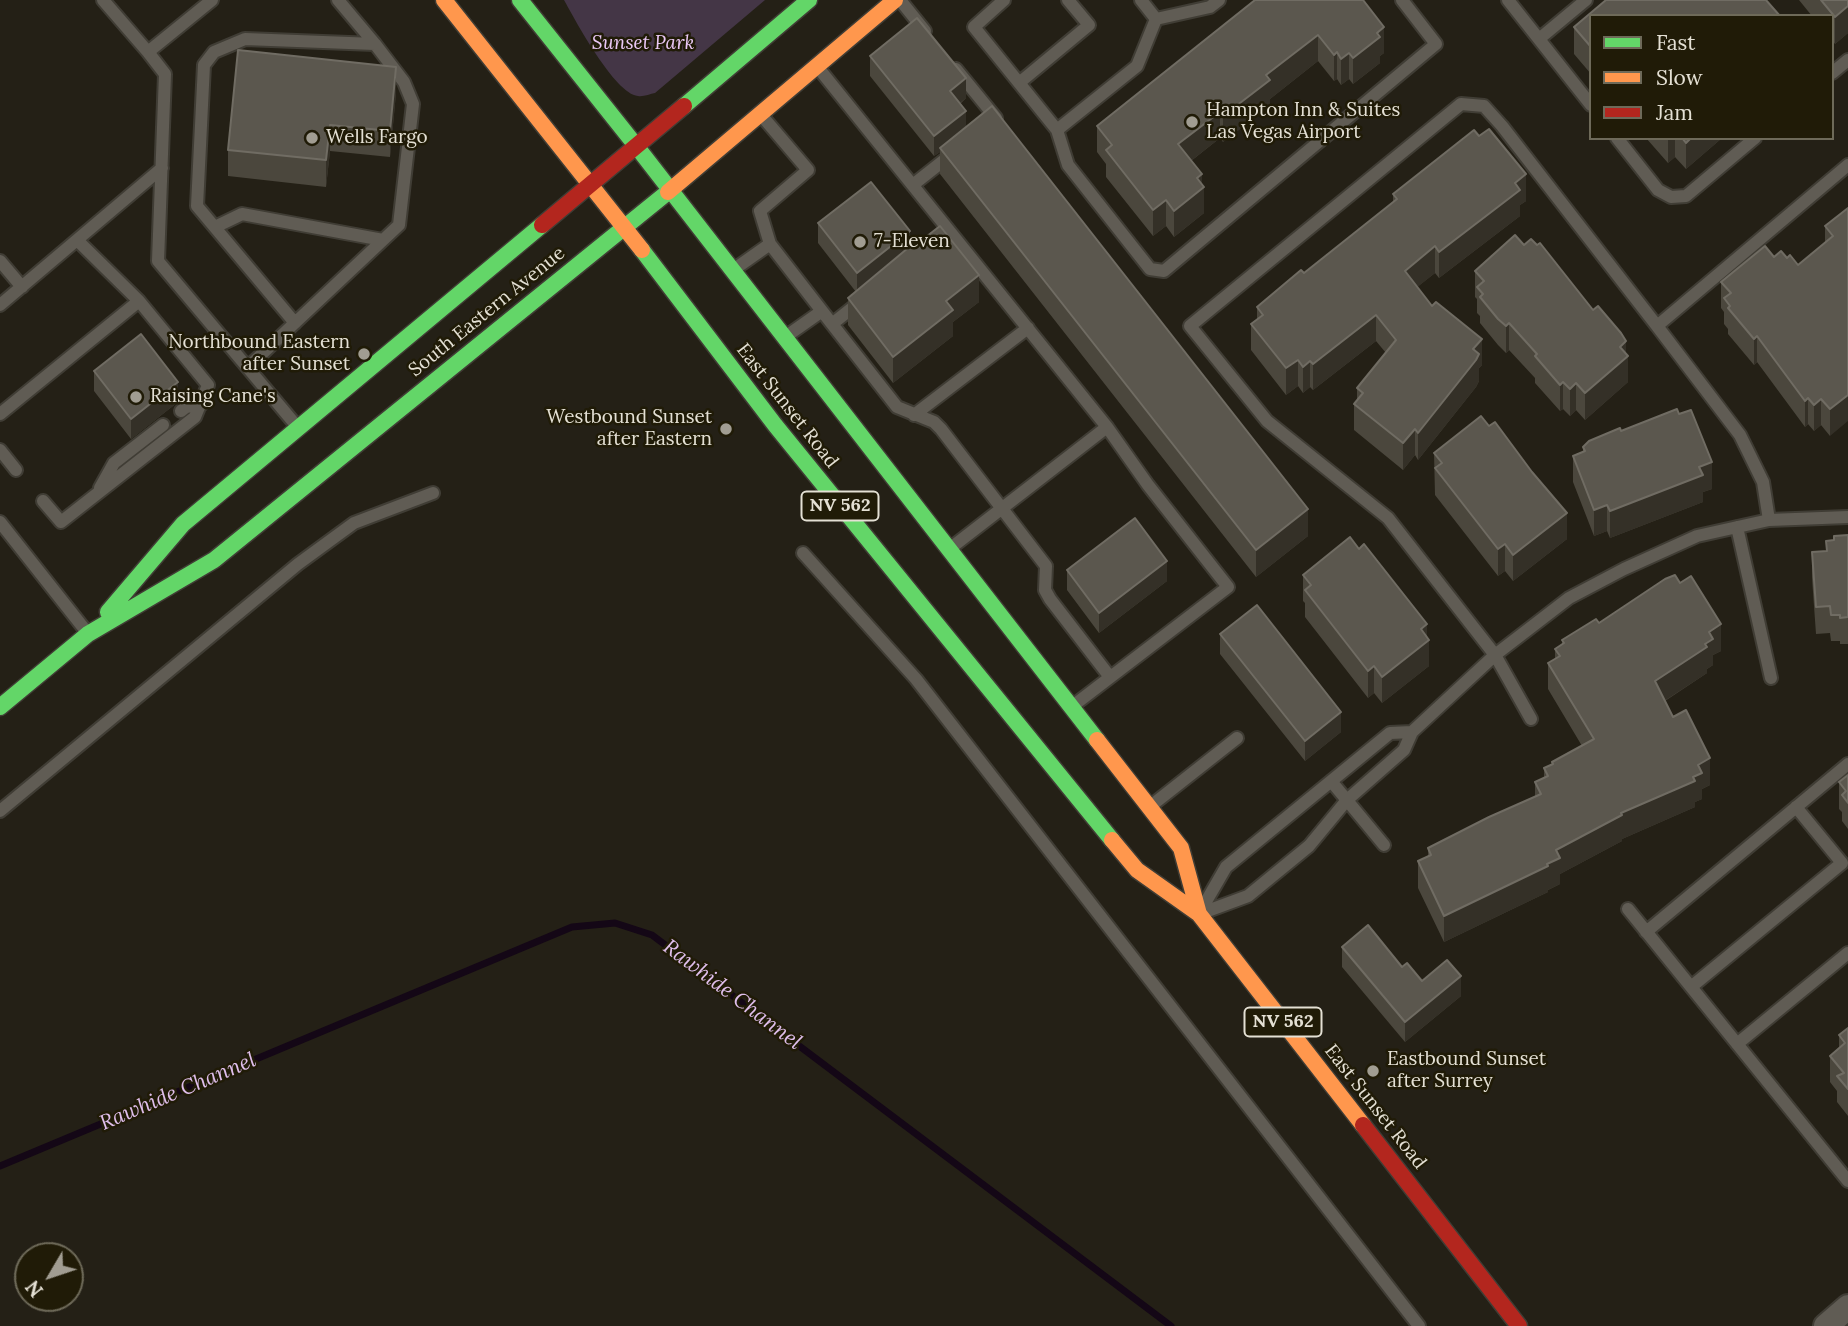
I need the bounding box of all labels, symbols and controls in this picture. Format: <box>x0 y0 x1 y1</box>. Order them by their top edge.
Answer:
legend <box>1589 14 1834 140</box>
text: Fast <box>1656 29 1695 56</box>
park label: Sunset Park <box>592 33 694 55</box>
text: Slow <box>1656 64 1703 91</box>
text: Jam <box>1656 99 1693 126</box>
place label: Hampton Inn & Suites Las Vegas Airport <box>1206 100 1400 144</box>
marker: Hampton Inn & Suites Las Vegas Airport <box>1184 114 1200 130</box>
place label: Wells Fargo <box>326 127 428 149</box>
marker: Wells Fargo <box>304 130 320 146</box>
place label: 7-Eleven <box>874 231 950 253</box>
marker: 7-Eleven <box>852 234 868 250</box>
street label: South Eastern Avenue <box>404 242 570 382</box>
place label: Northbound Eastern after Sunset <box>168 332 350 376</box>
street label: East Sunset Road <box>731 339 843 473</box>
marker: Northbound Eastern after Sunset <box>356 346 372 362</box>
place label: Raising Cane's <box>150 386 276 408</box>
marker: Raising Cane's <box>128 389 144 405</box>
place label: Westbound Sunset after Eastern <box>546 407 712 451</box>
marker: Westbound Sunset after Eastern <box>718 421 734 437</box>
road number: NV 562 <box>802 492 878 520</box>
water label: Rawhide Channel <box>658 935 806 1055</box>
road number: NV 562 <box>1244 1007 1322 1036</box>
street label: East Sunset Road <box>1319 1040 1431 1174</box>
water label: Rawhide Channel <box>96 1048 260 1136</box>
place label: Eastbound Sunset after Surrey <box>1387 1049 1546 1093</box>
marker: Eastbound Sunset after Surrey <box>1365 1063 1381 1079</box>
north arrow <box>14 1242 84 1312</box>
text: N <box>20 1276 48 1302</box>

